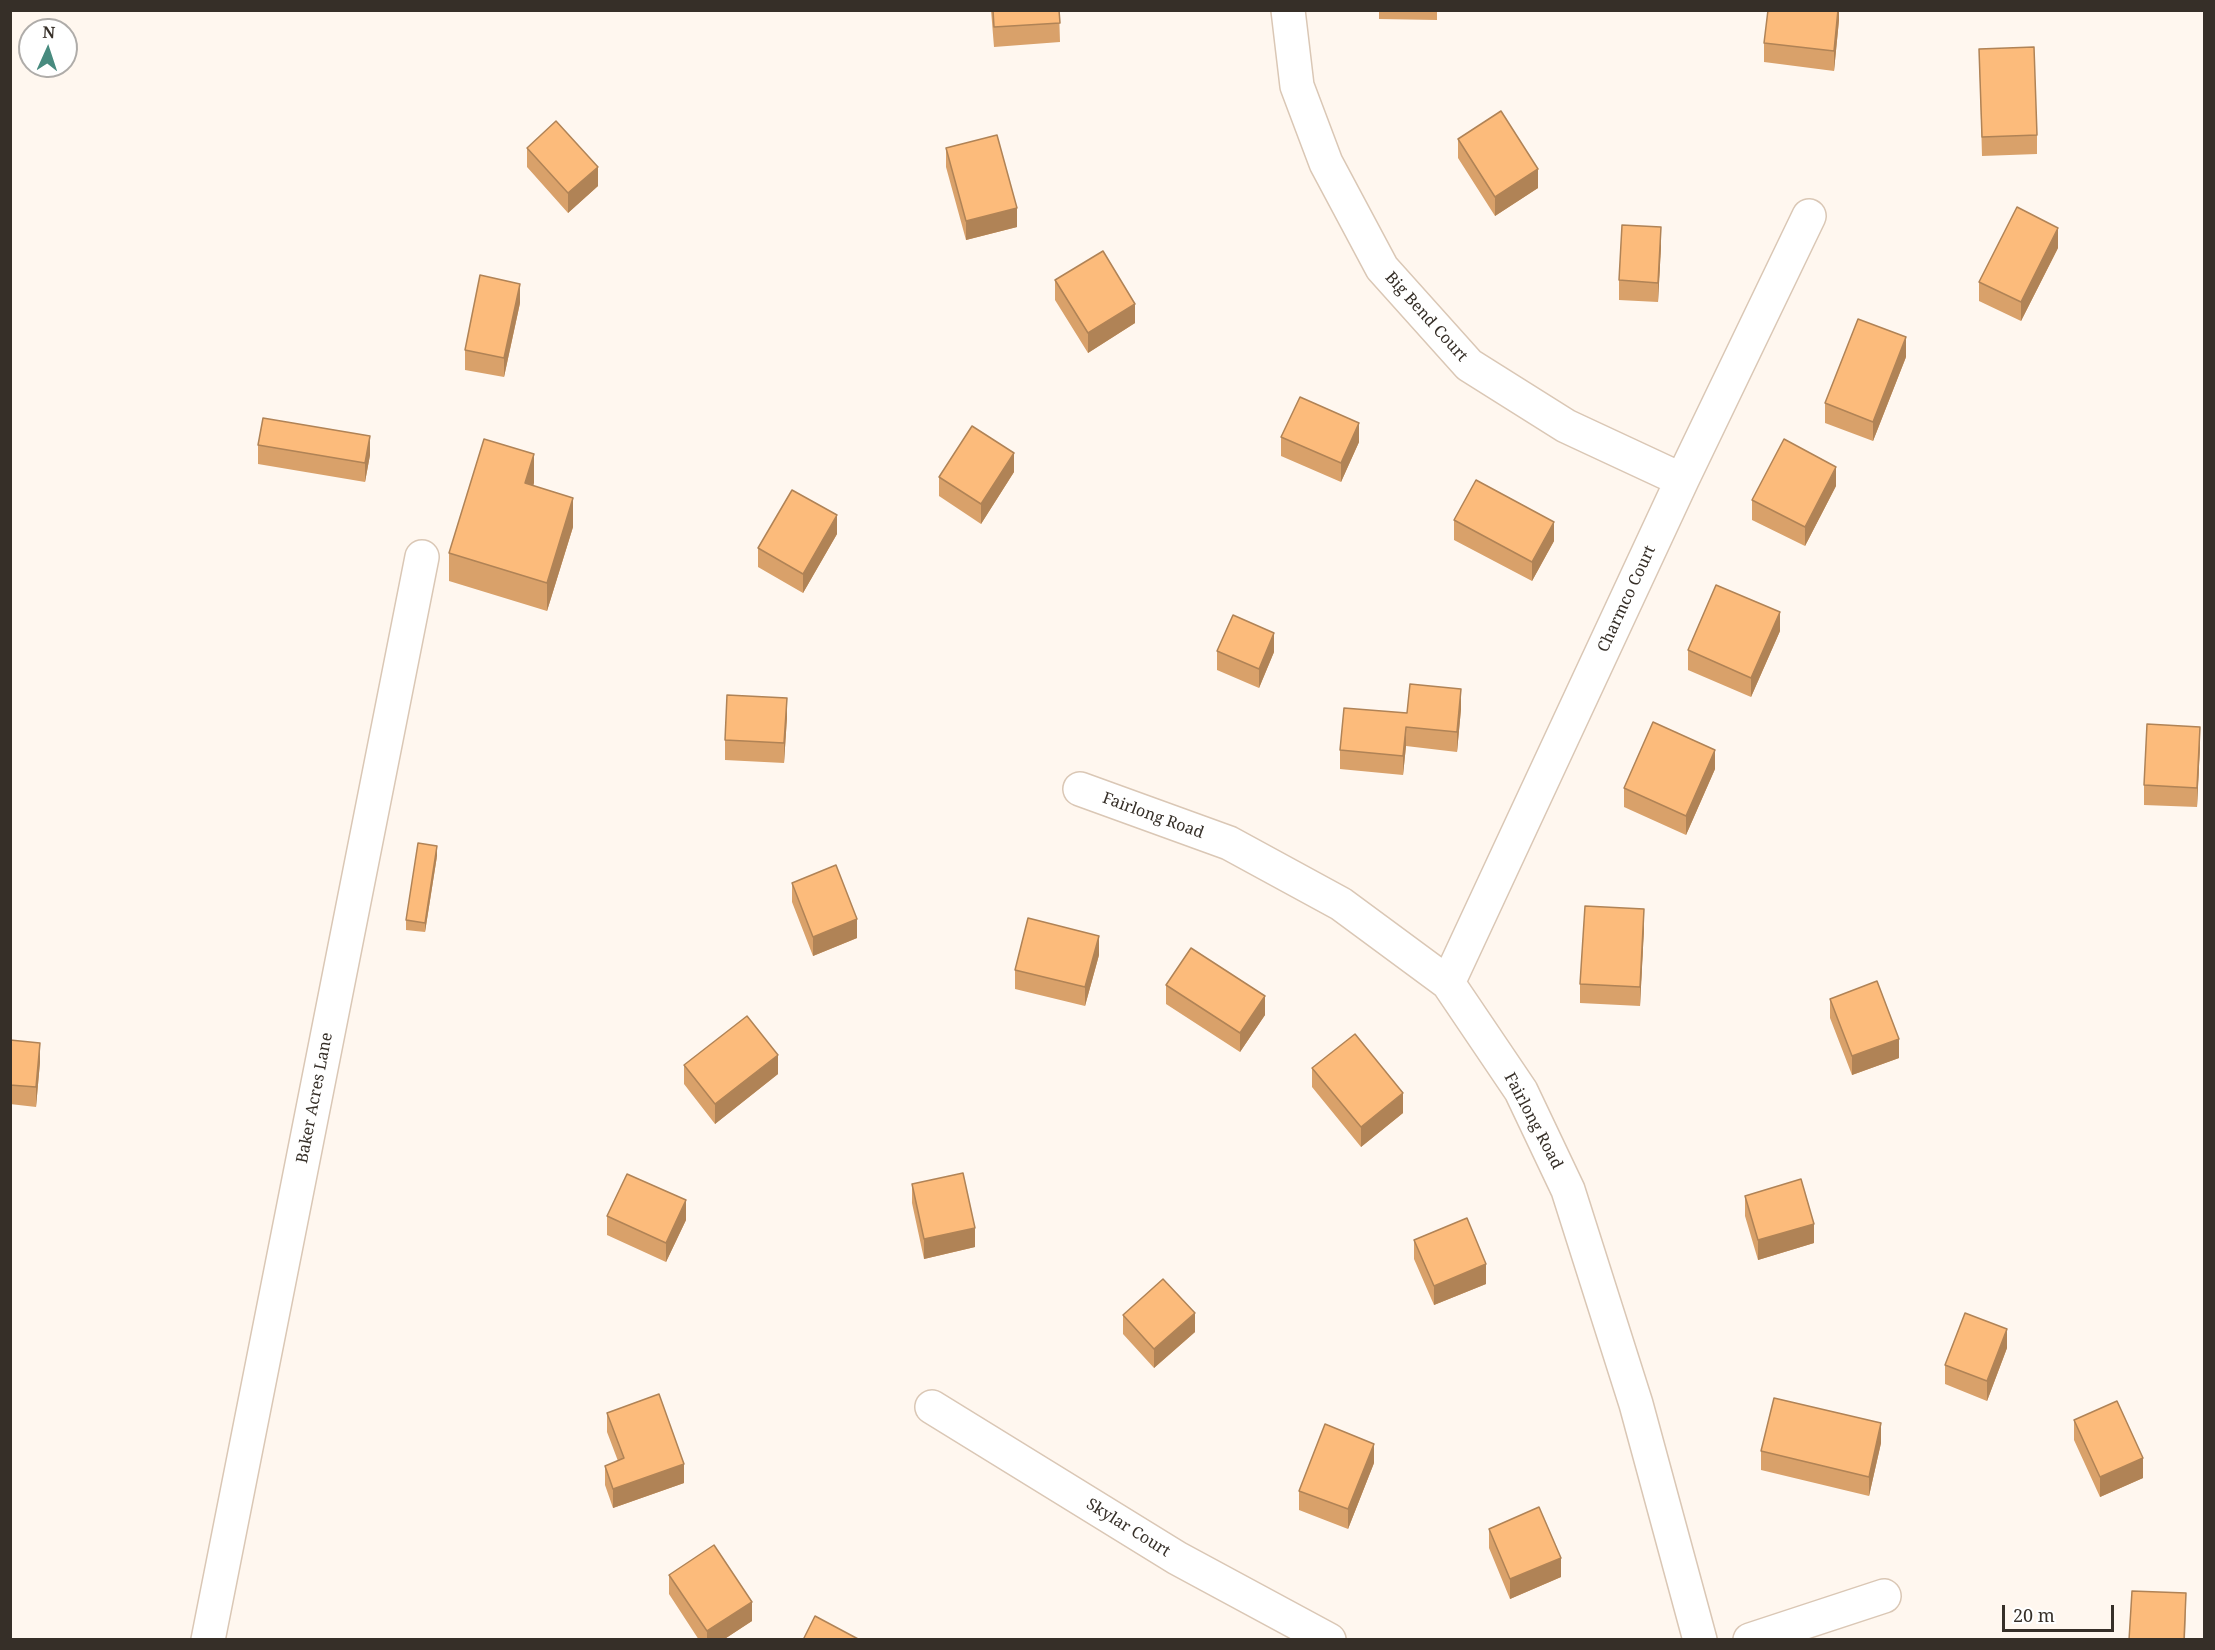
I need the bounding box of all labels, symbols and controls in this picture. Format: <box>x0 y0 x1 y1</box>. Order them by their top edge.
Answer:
north arrow <box>18 18 78 78</box>
text: N <box>42 21 56 43</box>
street label: Big Bend Court <box>1381 268 1471 366</box>
street label: Charmco Court <box>1594 543 1660 655</box>
street label: Fairlong Road <box>1100 789 1206 843</box>
street label: Baker Acres Lane <box>293 1031 337 1165</box>
street label: Fairlong Road <box>1500 1070 1566 1172</box>
street label: Skylar Court <box>1083 1495 1173 1561</box>
scale bar <box>2005 1593 2118 1631</box>
text: 20 m <box>2013 1603 2055 1627</box>

